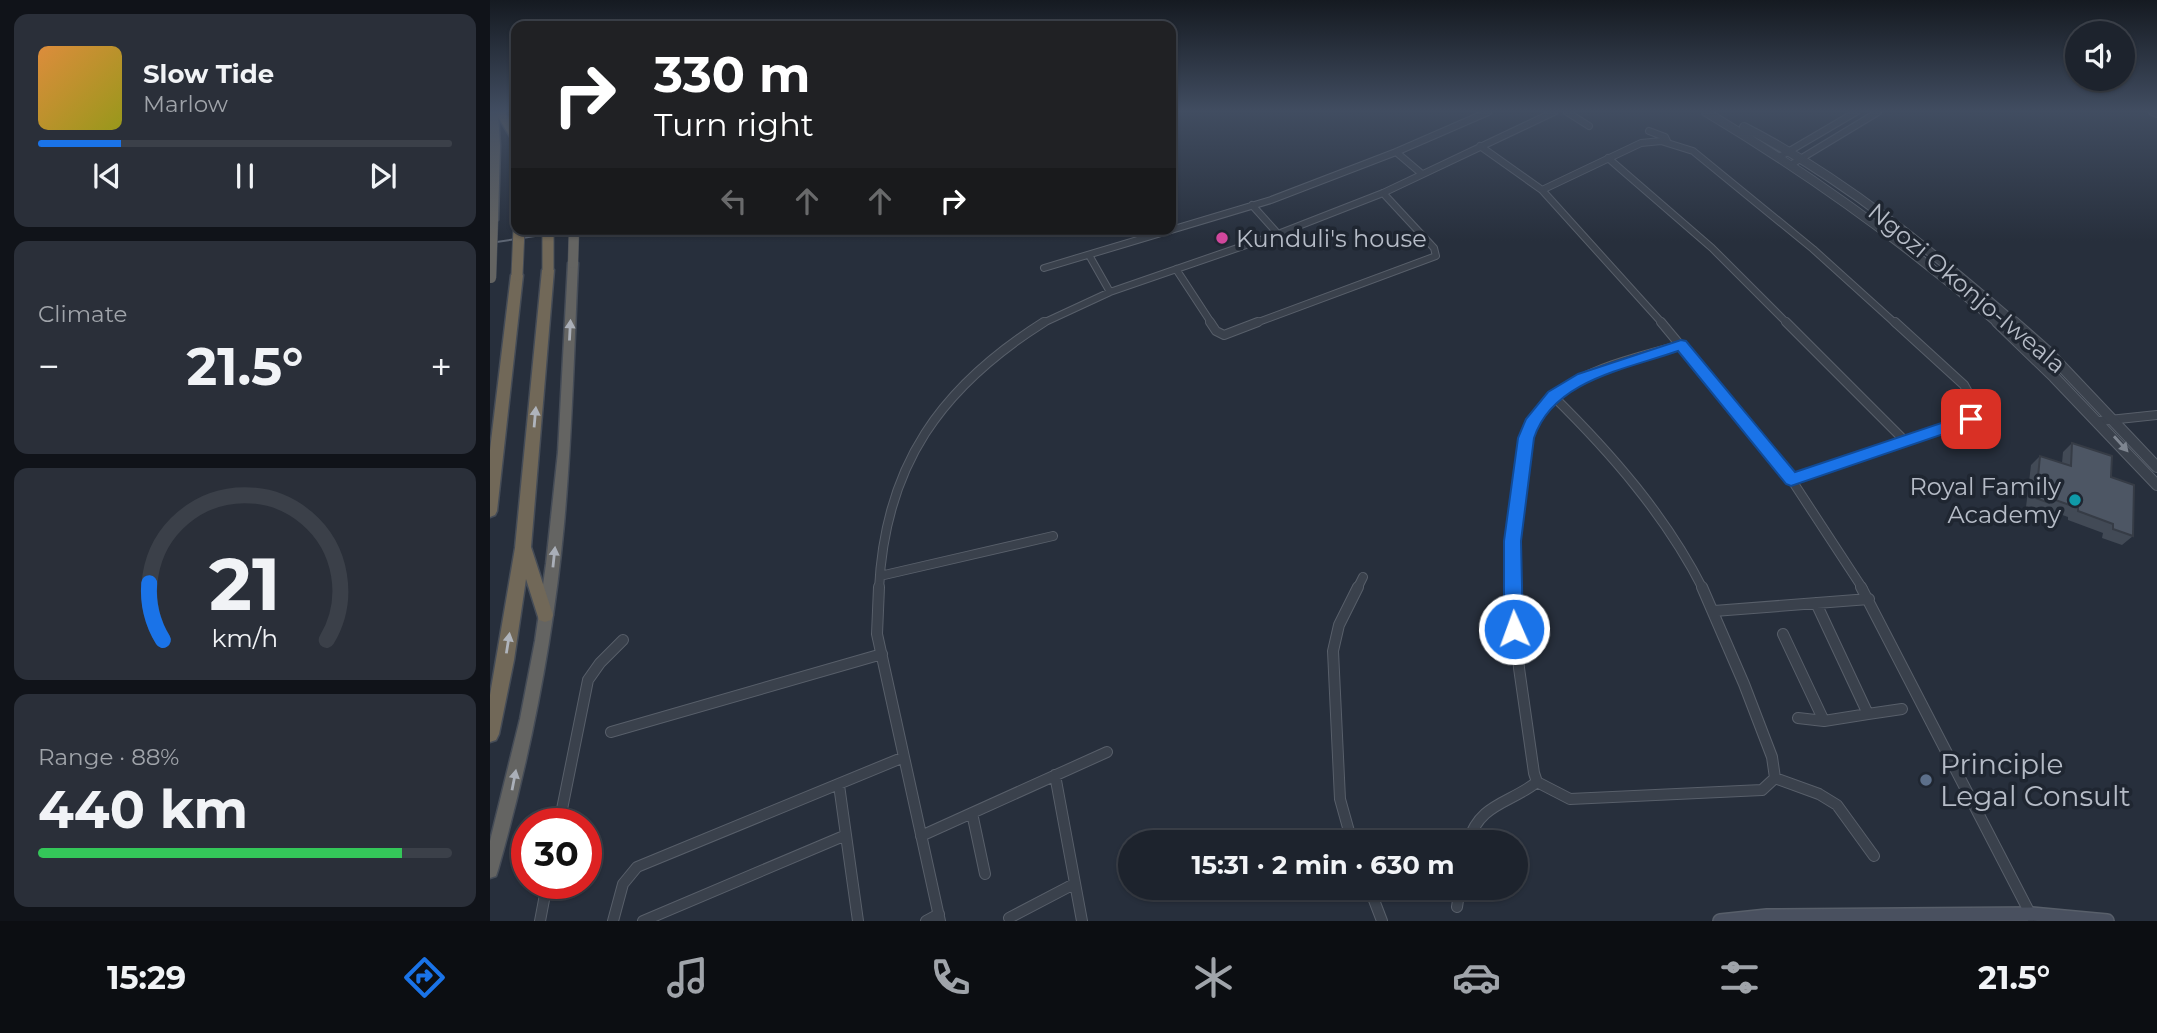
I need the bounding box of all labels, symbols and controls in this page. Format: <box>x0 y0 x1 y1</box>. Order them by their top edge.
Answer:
map controls <box>2065 21 2135 91</box>
button: sound <box>2065 21 2135 91</box>
text: 330 m <box>654 45 810 104</box>
icon: right <box>539 49 630 140</box>
text: Slow Tide <box>143 58 274 90</box>
text: Marlow <box>143 90 228 118</box>
text: Turn right <box>654 105 814 144</box>
icon: previous <box>88 157 126 195</box>
icon: pause <box>226 157 264 195</box>
icon: next <box>364 157 402 195</box>
icon: left <box>715 182 753 220</box>
icon: ahead <box>788 182 826 220</box>
icon: ahead <box>861 182 899 220</box>
icon: right <box>934 182 972 220</box>
street label: Ngozi Okonjo-Iweala <box>1862 197 2072 379</box>
place label: Kunduli's house <box>1236 224 1427 253</box>
marker: Kunduli's house <box>1214 230 1230 246</box>
text: Climate <box>38 300 127 328</box>
one-way arrow <box>565 318 576 340</box>
text: 21.5° <box>186 335 304 398</box>
text: − <box>38 343 60 390</box>
text: + <box>430 343 452 390</box>
pin <box>1941 389 2001 449</box>
icon: arrive <box>1952 400 1990 438</box>
one-way arrow <box>530 406 541 428</box>
one-way arrow <box>2113 436 2128 453</box>
place label: Royal Family Academy <box>1909 472 2061 529</box>
marker: Royal Family Academy <box>2067 492 2083 508</box>
text: 21 <box>209 540 281 628</box>
one-way arrow <box>549 545 560 567</box>
position arrow <box>1477 592 1551 666</box>
text: km/h <box>212 623 278 653</box>
one-way arrow <box>503 632 514 654</box>
text: Range · 88% <box>38 743 179 771</box>
place label: Principle Legal Consult <box>1940 747 2131 813</box>
one-way arrow <box>508 769 519 791</box>
marker: Principle Legal Consult <box>1918 772 1934 788</box>
text: 440 km <box>38 778 248 841</box>
speed limit sign: 30 <box>511 808 602 899</box>
text: 15:31 · 2 min · 630 m <box>1191 849 1455 881</box>
icon: directions <box>400 953 449 1002</box>
icon: music <box>663 953 712 1002</box>
icon: phone <box>926 953 975 1002</box>
icon: climate <box>1189 953 1238 1002</box>
icon: car <box>1452 953 1501 1002</box>
icon: filters <box>1715 953 1764 1002</box>
text: 15:29 <box>107 958 186 997</box>
text: 21.5° <box>1978 958 2050 997</box>

